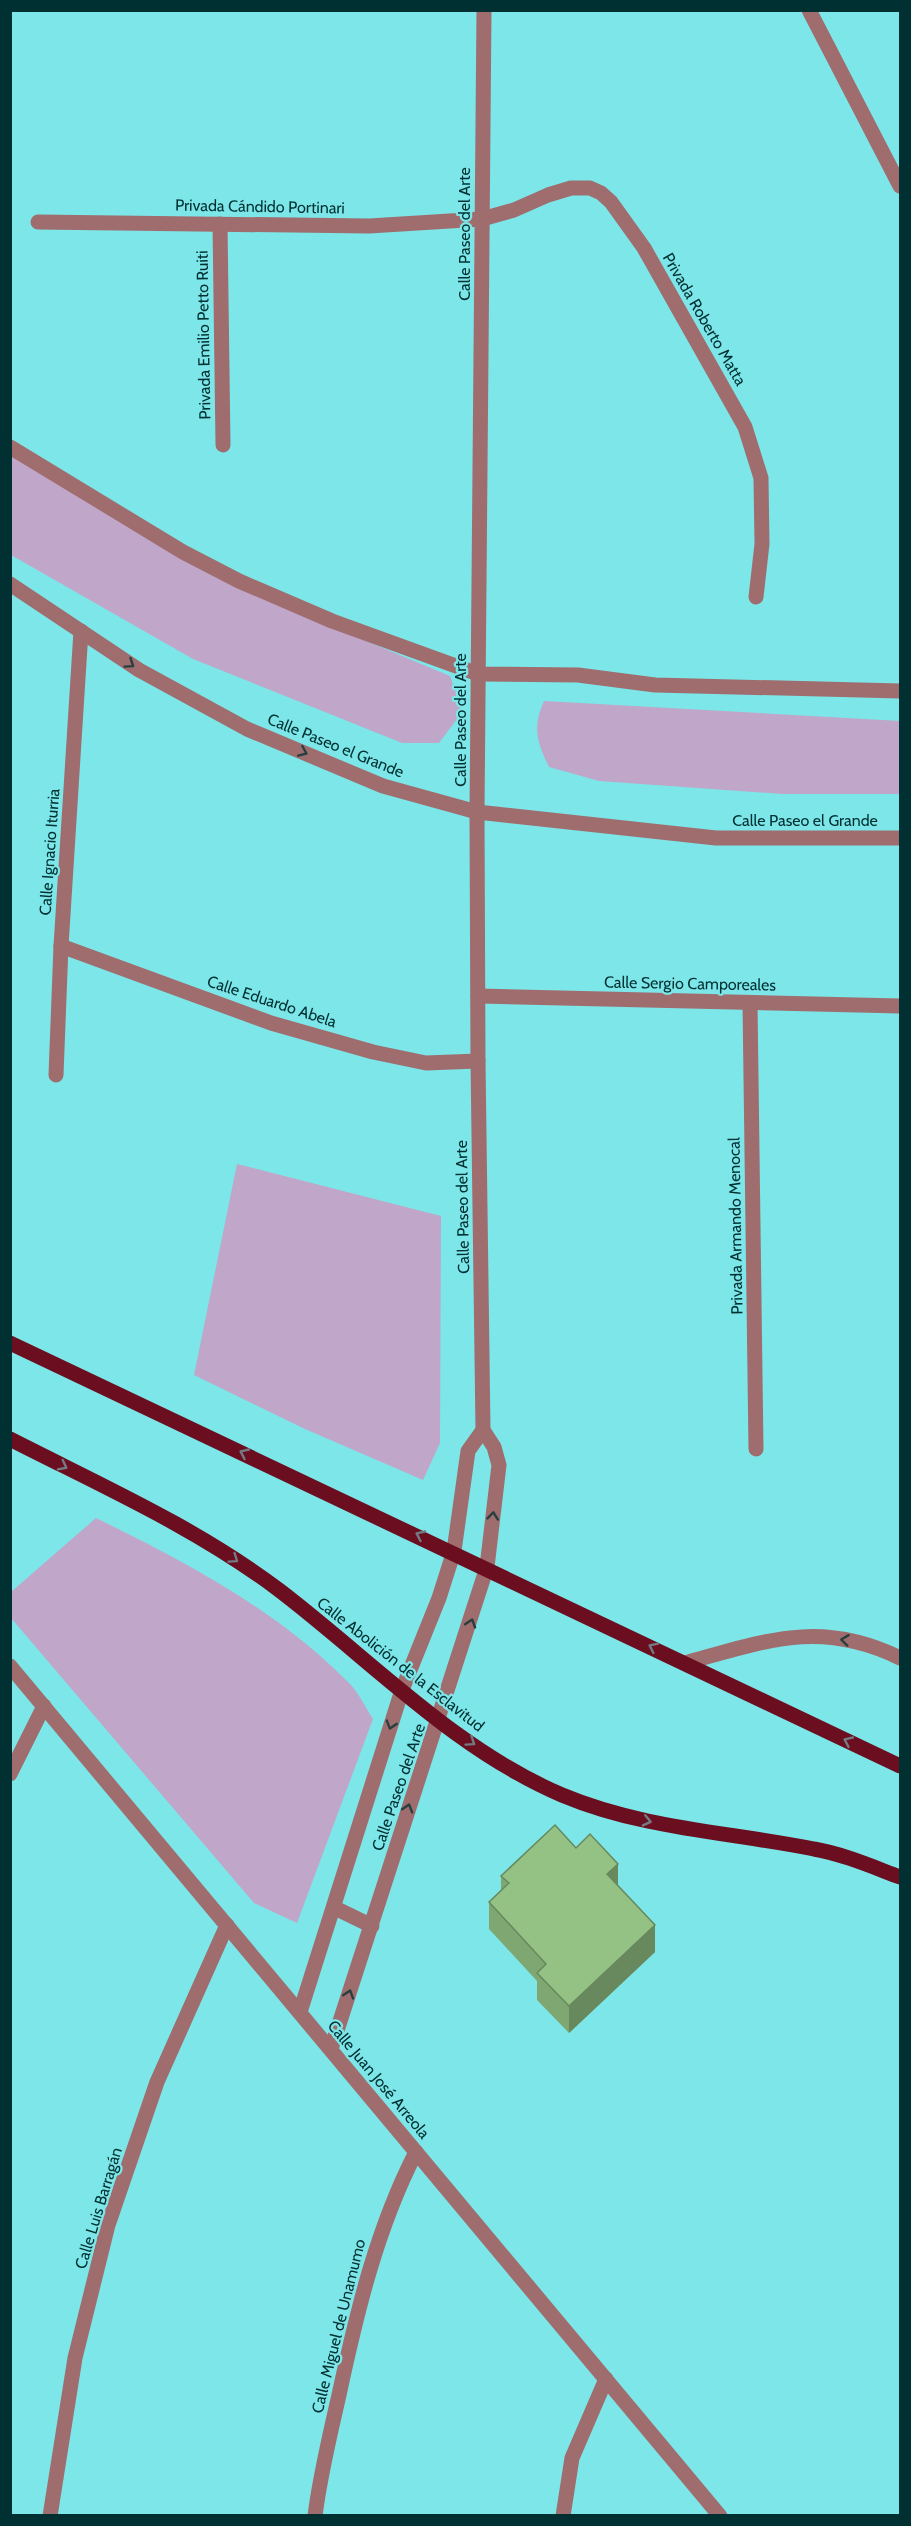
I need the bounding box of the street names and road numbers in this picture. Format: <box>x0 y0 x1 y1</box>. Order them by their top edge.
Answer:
street label: Calle Paseo del Arte <box>455 167 474 301</box>
street label: Privada Cándido Portinari <box>175 196 345 217</box>
street label: Privada Emilio Petto Ruiti <box>193 250 214 420</box>
street label: Privada Roberto Matta <box>659 250 750 389</box>
street label: Calle Paseo del Arte <box>451 653 470 787</box>
street label: Calle Paseo el Grande <box>265 709 407 782</box>
street label: Calle Ignacio Iturria <box>36 788 63 916</box>
street label: Calle Paseo el Grande <box>732 811 878 830</box>
street label: Calle Eduardo Abela <box>205 972 339 1031</box>
street label: Calle Sergio Camporeales <box>604 973 776 995</box>
street label: Privada Armando Menocal <box>724 1137 747 1315</box>
street label: Calle Paseo del Arte <box>452 1140 473 1274</box>
street label: Calle Abolición de la Esclavitud <box>313 1593 488 1736</box>
street label: Calle Paseo del Arte <box>368 1721 429 1853</box>
street label: Calle Juan José Arreola <box>324 2016 434 2143</box>
street label: Calle Luis Barragán <box>71 2145 126 2271</box>
street label: Calle Miguel de Unamumo <box>308 2237 369 2415</box>

